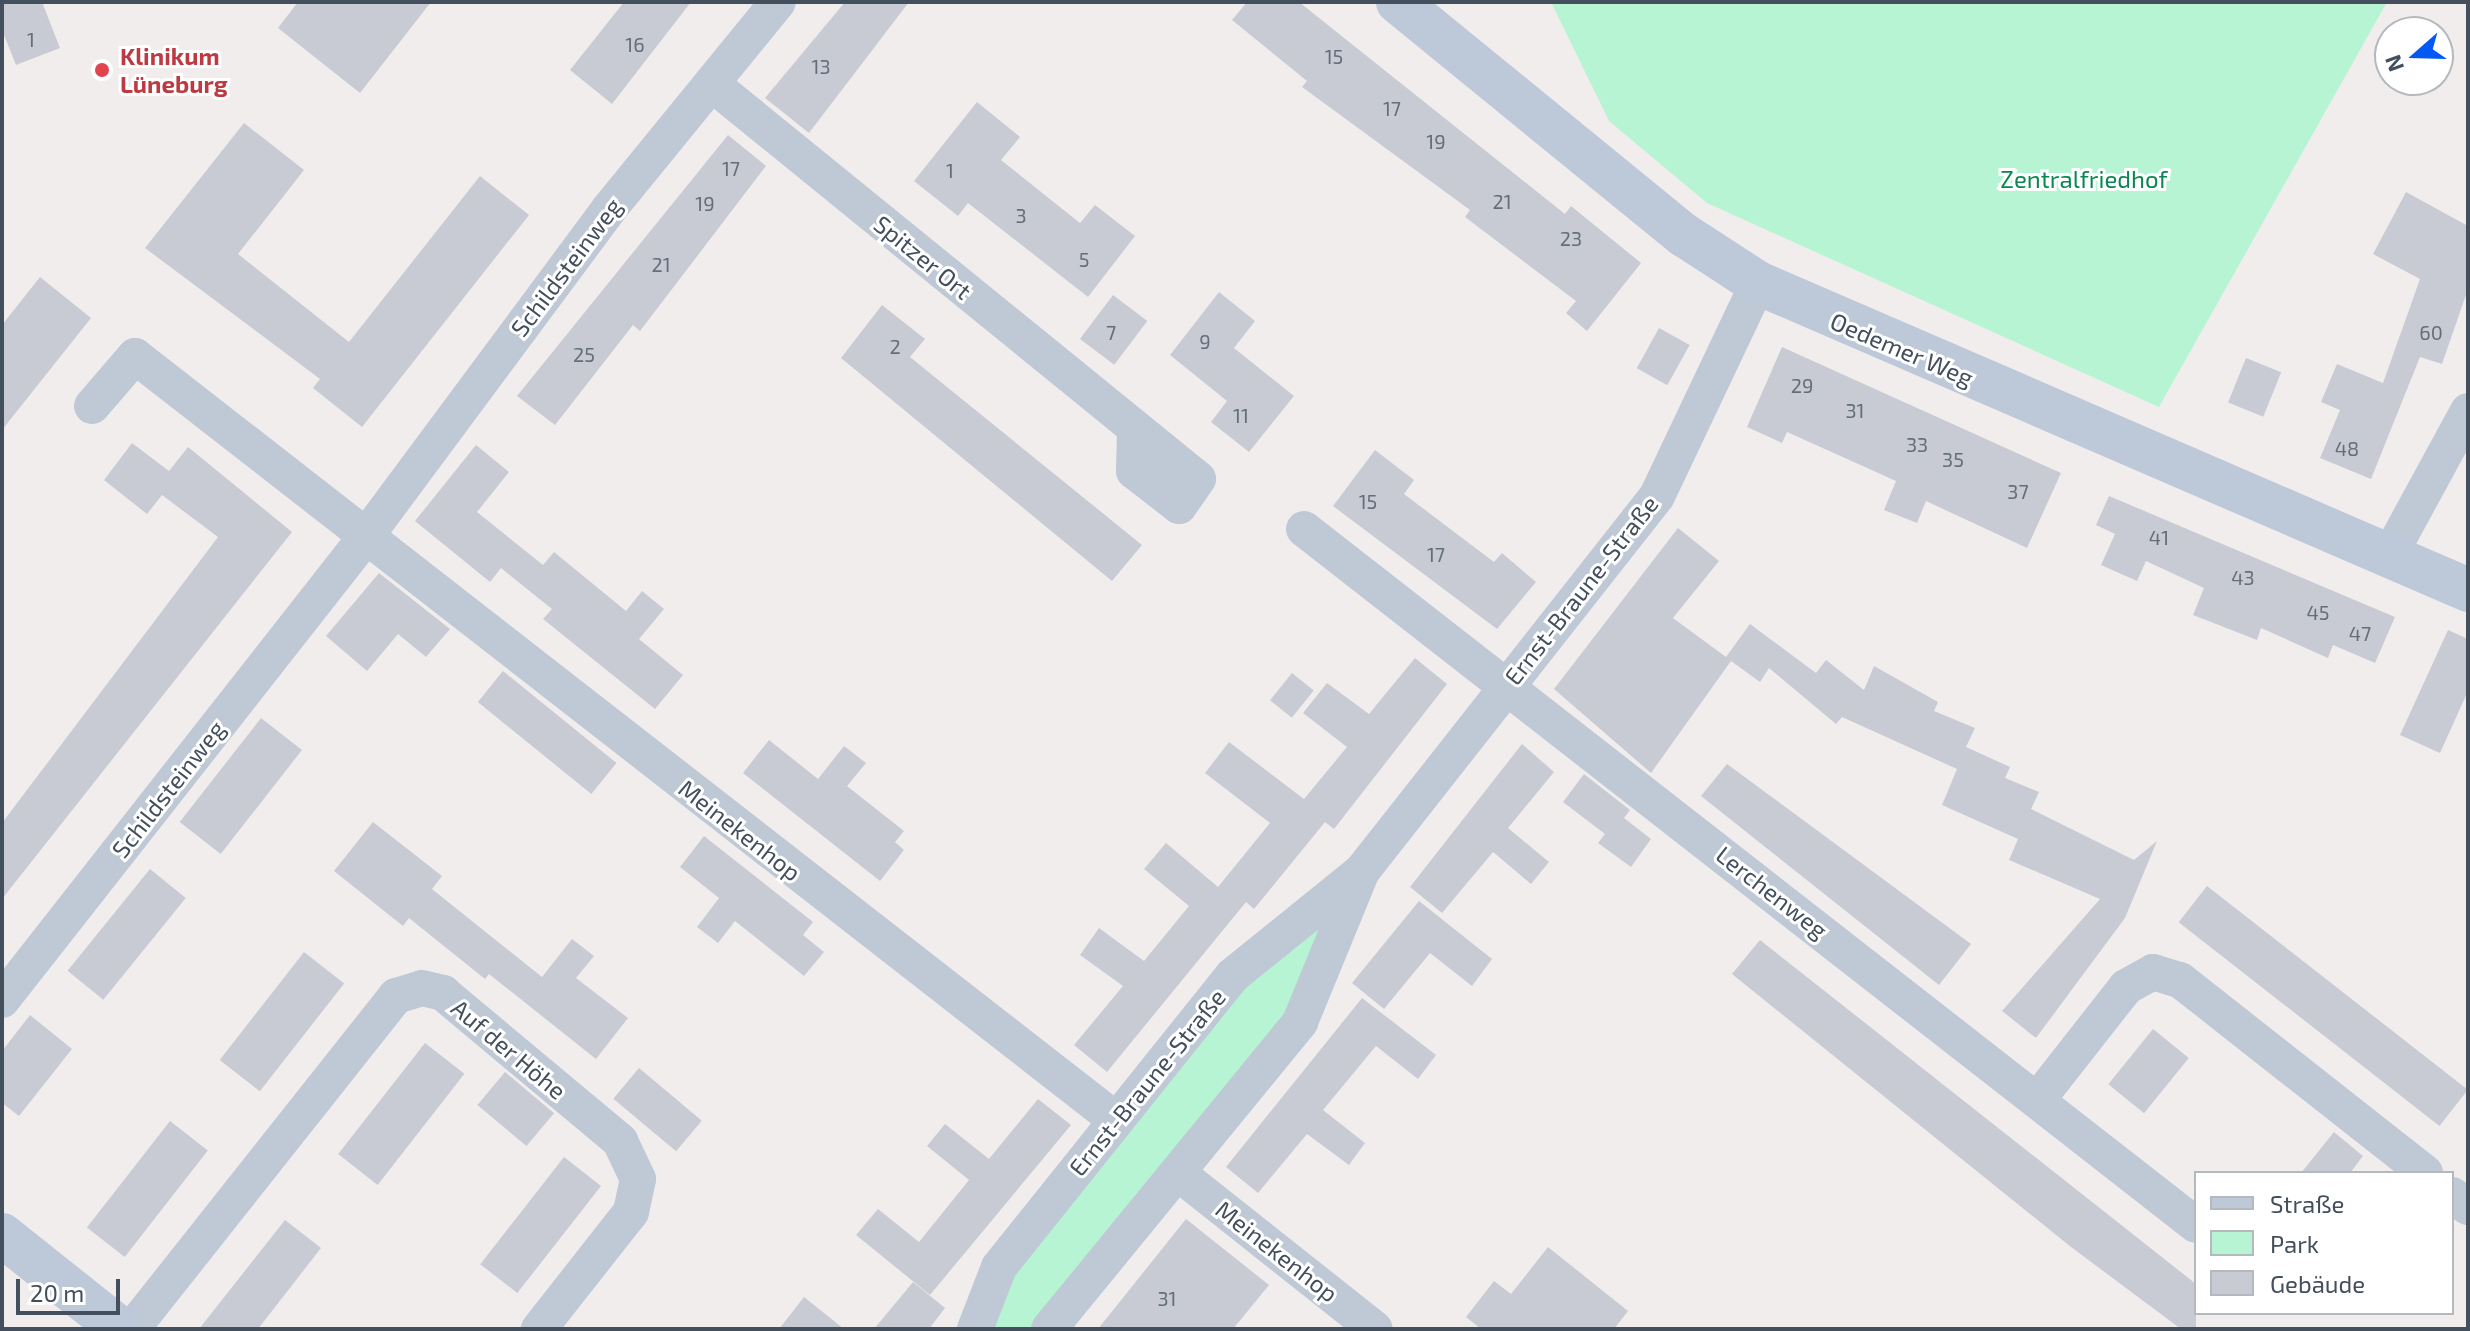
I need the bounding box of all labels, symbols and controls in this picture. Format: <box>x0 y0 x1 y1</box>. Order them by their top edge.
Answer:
north arrow <box>2374 16 2454 96</box>
house number: 1 <box>27 27 35 51</box>
house number: 16 <box>625 32 645 56</box>
place label: Klinikum Lüneburg <box>120 42 228 98</box>
house number: 15 <box>1325 44 1343 68</box>
text: N <box>2378 52 2408 75</box>
house number: 13 <box>811 54 831 78</box>
marker: Klinikum Lüneburg <box>91 59 113 81</box>
house number: 17 <box>1383 96 1401 120</box>
house number: 19 <box>1426 129 1446 153</box>
house number: 17 <box>722 156 740 180</box>
house number: 1 <box>946 158 954 182</box>
park label: Zentralfriedhof <box>2000 165 2168 193</box>
house number: 21 <box>1492 189 1512 213</box>
house number: 19 <box>695 191 715 215</box>
street label: Schildsteinweg <box>505 192 627 342</box>
house number: 3 <box>1015 203 1027 227</box>
street label: Spitzer Ort <box>868 209 978 305</box>
house number: 23 <box>1560 226 1582 250</box>
house number: 5 <box>1079 247 1089 271</box>
house number: 21 <box>651 252 671 276</box>
street label: Oedemer Weg <box>1826 306 1978 392</box>
house number: 7 <box>1106 320 1116 344</box>
house number: 60 <box>2419 320 2443 344</box>
house number: 9 <box>1199 329 1211 353</box>
house number: 2 <box>889 334 901 358</box>
house number: 25 <box>573 342 595 366</box>
house number: 29 <box>1791 373 1813 397</box>
house number: 31 <box>1845 398 1865 422</box>
house number: 11 <box>1233 403 1249 427</box>
house number: 33 <box>1906 432 1928 456</box>
house number: 48 <box>2335 436 2359 460</box>
house number: 35 <box>1942 447 1964 471</box>
house number: 37 <box>2007 479 2029 503</box>
house number: 15 <box>1359 489 1377 513</box>
street label: Ernst-Braune-Straße <box>1498 490 1664 690</box>
house number: 41 <box>2149 525 2169 549</box>
house number: 17 <box>1427 542 1445 566</box>
house number: 43 <box>2231 565 2255 589</box>
house number: 45 <box>2306 600 2330 624</box>
house number: 47 <box>2349 621 2371 645</box>
street label: Schildsteinweg <box>106 715 230 863</box>
street label: Meinekenhop <box>673 773 807 887</box>
street label: Lerchenweg <box>1711 840 1833 944</box>
street label: Ernst-Braune-Straße <box>1063 983 1231 1181</box>
street label: Auf der Höhe <box>446 993 572 1105</box>
legend <box>2194 1171 2454 1315</box>
text: Straße <box>2270 1189 2344 1218</box>
street label: Meinekenhop <box>1210 1194 1344 1308</box>
text: Park <box>2270 1229 2319 1258</box>
scale bar <box>20 1263 124 1313</box>
text: Gebäude <box>2270 1269 2365 1298</box>
text: 20 m <box>30 1278 84 1307</box>
house number: 31 <box>1157 1286 1177 1310</box>

